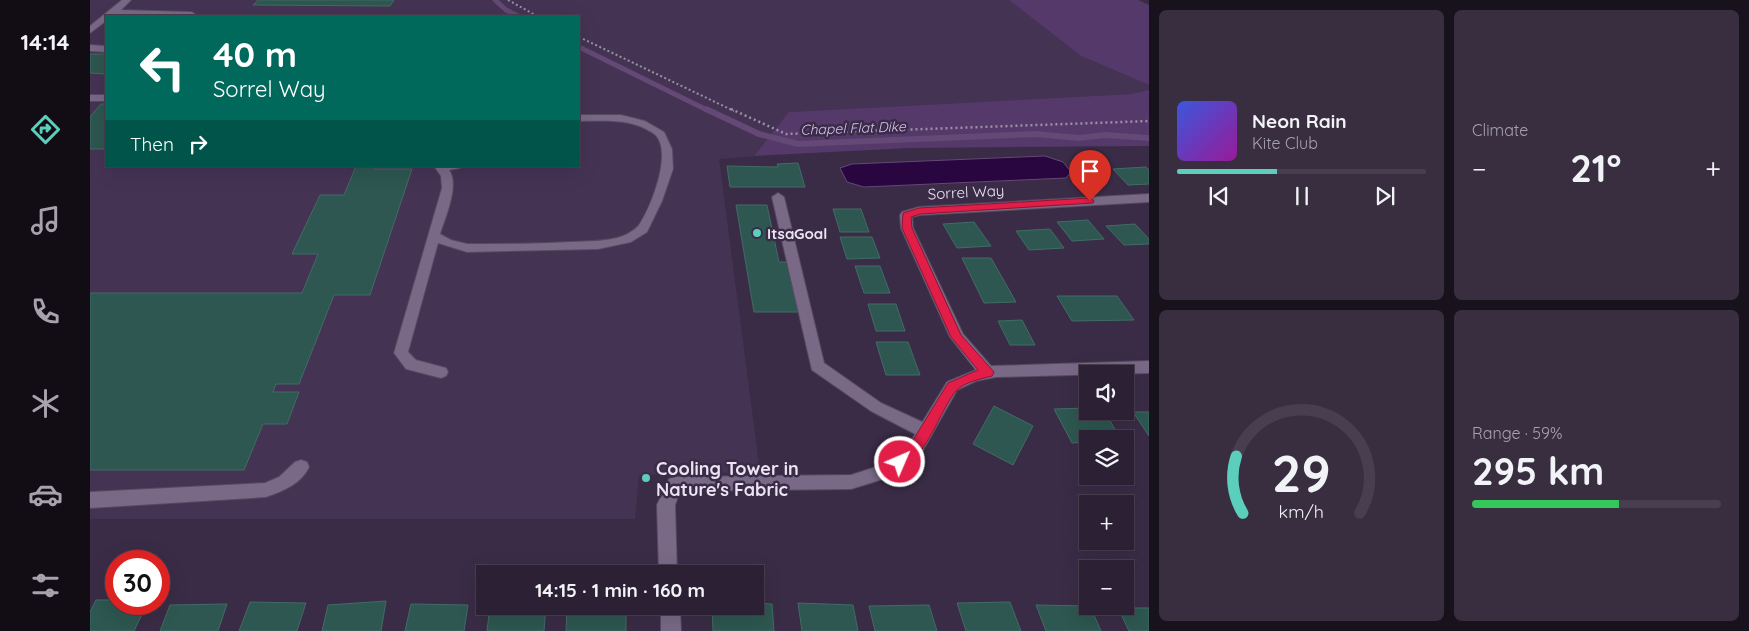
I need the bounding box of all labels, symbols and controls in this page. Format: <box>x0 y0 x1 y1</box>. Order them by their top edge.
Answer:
text: 14:14 <box>21 28 70 56</box>
text: 40 m <box>213 32 297 76</box>
icon: left <box>130 35 195 100</box>
text: Sorrel Way <box>213 75 326 103</box>
text: Neon Rain <box>1252 109 1347 133</box>
icon: directions <box>28 112 63 147</box>
water label: Chapel Flat Dike <box>800 117 907 139</box>
text: Climate <box>1472 120 1528 140</box>
icon: right <box>184 130 212 158</box>
text: Then <box>130 132 174 156</box>
text: Kite Club <box>1252 133 1318 153</box>
text: 21° <box>1570 144 1622 192</box>
pin <box>1069 150 1111 201</box>
text: − <box>1472 151 1487 186</box>
text: + <box>1705 151 1721 186</box>
icon: arrive <box>1076 157 1104 185</box>
street label: Sorrel Way <box>927 181 1005 203</box>
icon: previous <box>1205 182 1233 210</box>
icon: pause <box>1288 182 1316 210</box>
icon: next <box>1371 182 1399 210</box>
icon: music <box>28 203 63 238</box>
place label: ItsaGoal <box>767 224 827 243</box>
marker: ItsaGoal <box>751 227 763 239</box>
icon: phone <box>28 294 63 329</box>
map controls <box>1079 365 1134 615</box>
button: sound <box>1079 365 1134 420</box>
icon: climate <box>28 386 63 421</box>
text: Range · 59% <box>1472 423 1562 443</box>
button: layers <box>1079 430 1134 485</box>
position arrow <box>873 435 925 487</box>
text: 29 <box>1272 440 1331 505</box>
text: 295 km <box>1472 447 1604 495</box>
place label: Cooling Tower in Nature's Fabric <box>656 457 799 501</box>
marker: Cooling Tower in Nature's Fabric <box>640 472 652 484</box>
icon: car <box>28 477 63 512</box>
button: + <box>1079 495 1134 550</box>
text: km/h <box>1279 500 1324 522</box>
speed limit sign: 30 <box>105 550 170 615</box>
button: − <box>1079 560 1134 615</box>
icon: filters <box>28 568 63 603</box>
text: 14:15 · 1 min · 160 m <box>535 578 705 602</box>

